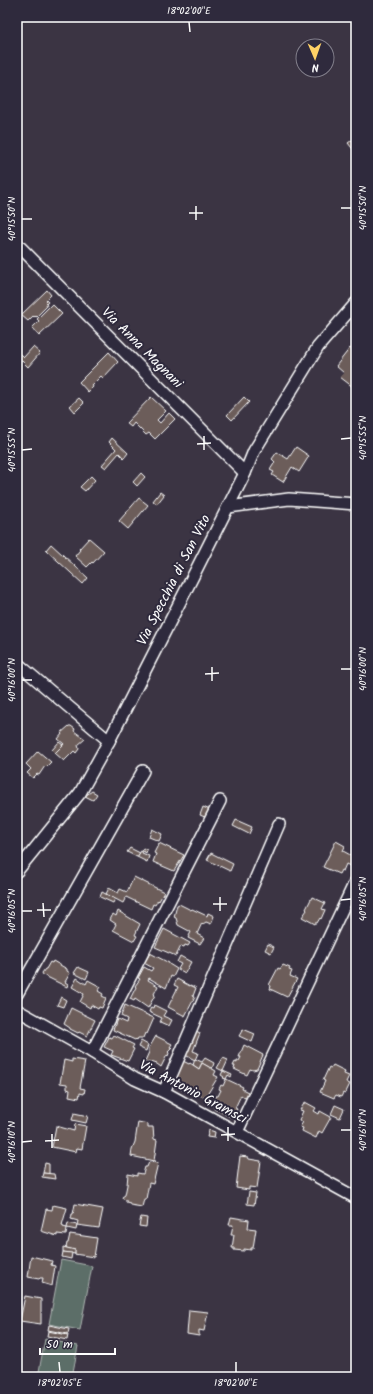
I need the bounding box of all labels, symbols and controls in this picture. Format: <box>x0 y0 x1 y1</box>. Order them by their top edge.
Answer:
text: 18°02'00"E <box>167 3 212 19</box>
north arrow <box>295 38 335 78</box>
text: N <box>311 58 319 76</box>
text: 40°15'50"N <box>355 186 371 230</box>
text: 40°15'50"N <box>4 197 20 241</box>
street label: Via Anna Magnani <box>96 302 188 394</box>
text: 40°15'55"N <box>355 415 371 460</box>
text: 40°15'55"N <box>4 427 20 472</box>
street label: Via Specchia di San Vito <box>131 511 217 649</box>
text: 40°16'00"N <box>355 647 371 691</box>
text: 40°16'00"N <box>4 658 20 702</box>
text: 40°16'05"N <box>355 877 371 921</box>
text: 40°16'05"N <box>4 889 20 933</box>
street label: Via Antonio Gramsci <box>135 1054 252 1130</box>
text: 40°16'10"N <box>355 1109 371 1151</box>
text: 40°16'10"N <box>4 1121 20 1163</box>
scale bar <box>40 1330 115 1356</box>
text: 50 m <box>46 1335 73 1354</box>
text: 18°02'05"E <box>38 1375 83 1391</box>
text: 18°02'00"E <box>214 1375 259 1391</box>

